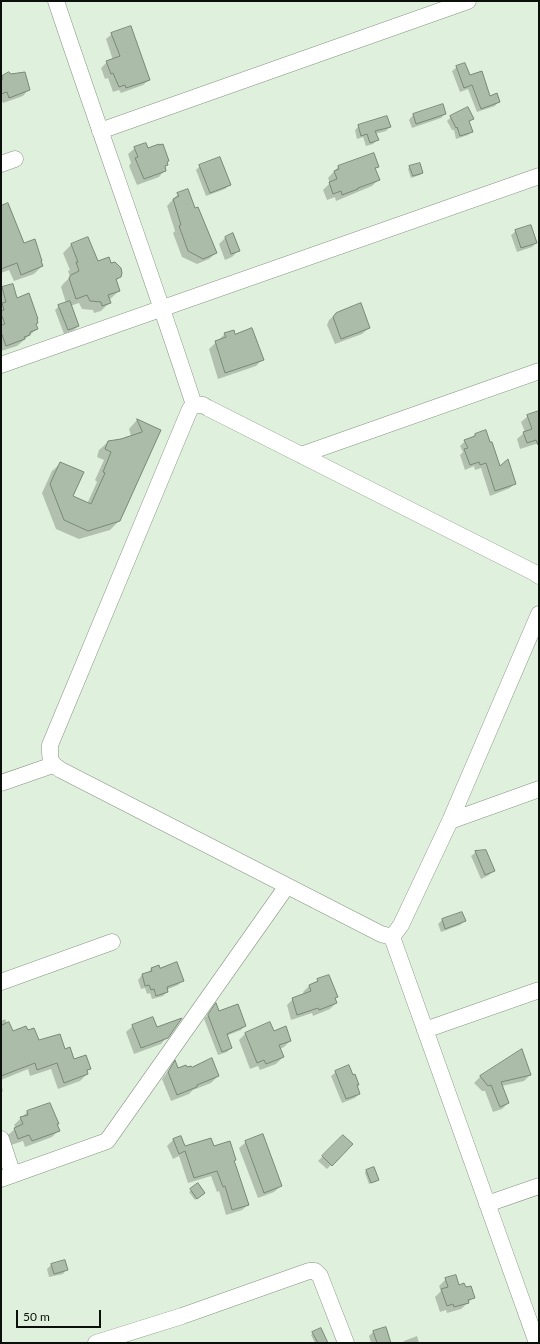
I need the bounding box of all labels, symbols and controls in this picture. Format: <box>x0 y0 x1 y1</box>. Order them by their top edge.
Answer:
scale bar <box>18 1302 103 1328</box>
text: 50 m <box>23 1309 50 1324</box>

